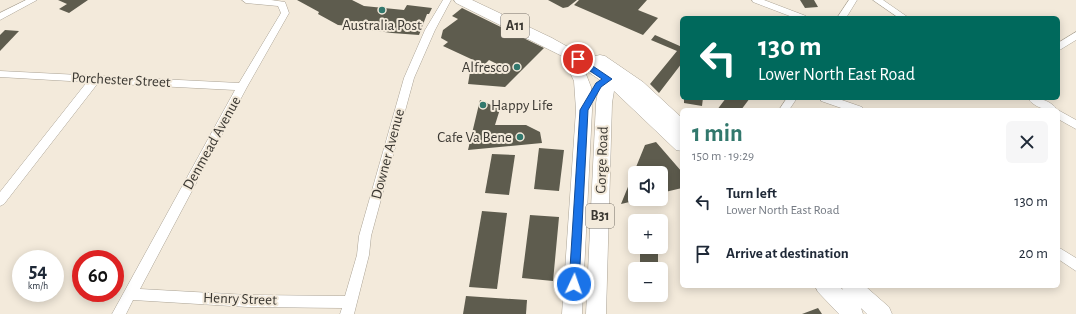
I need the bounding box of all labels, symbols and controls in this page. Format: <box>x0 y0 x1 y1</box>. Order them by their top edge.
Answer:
marker: Australia Post <box>377 5 387 15</box>
road number: A11 <box>501 14 529 38</box>
place label: Australia Post <box>342 18 422 33</box>
icon: left <box>692 32 744 84</box>
text: 130 m <box>758 33 822 61</box>
pin <box>561 42 595 76</box>
icon: arrive <box>567 48 589 70</box>
place label: Alfresco <box>462 60 509 75</box>
marker: Alfresco <box>512 62 522 72</box>
text: Lower North East Road <box>758 66 915 84</box>
street label: Porchester Street <box>71 70 171 90</box>
street label: Denmead Avenue <box>180 94 244 192</box>
place label: Happy Life <box>491 98 553 113</box>
marker: Happy Life <box>478 100 488 110</box>
street label: Downer Avenue <box>369 107 407 201</box>
button: close <box>1006 121 1048 163</box>
text: 1 min <box>692 122 743 146</box>
street label: Gorge Road <box>593 126 611 194</box>
place label: Cafe Va Bene <box>437 130 512 145</box>
marker: Cafe Va Bene <box>515 132 525 142</box>
text: 150 m · 19:29 <box>692 150 754 163</box>
map controls <box>628 166 668 302</box>
button: sound <box>628 166 668 206</box>
text: Turn left <box>726 186 777 201</box>
icon: left <box>692 191 714 213</box>
text: 130 m <box>1014 194 1048 209</box>
road number: B31 <box>586 204 614 228</box>
text: Lower North East Road <box>726 204 839 217</box>
button: + <box>628 214 668 254</box>
icon: arrive <box>692 243 714 265</box>
text: Arrive at destination <box>726 246 849 261</box>
text: 20 m <box>1019 246 1048 261</box>
speed limit sign: 60 <box>72 250 124 302</box>
text: 54 <box>29 261 47 281</box>
button: − <box>628 262 668 302</box>
position arrow <box>553 263 595 305</box>
text: km/h <box>28 281 48 291</box>
street label: Henry Street <box>203 290 277 308</box>

